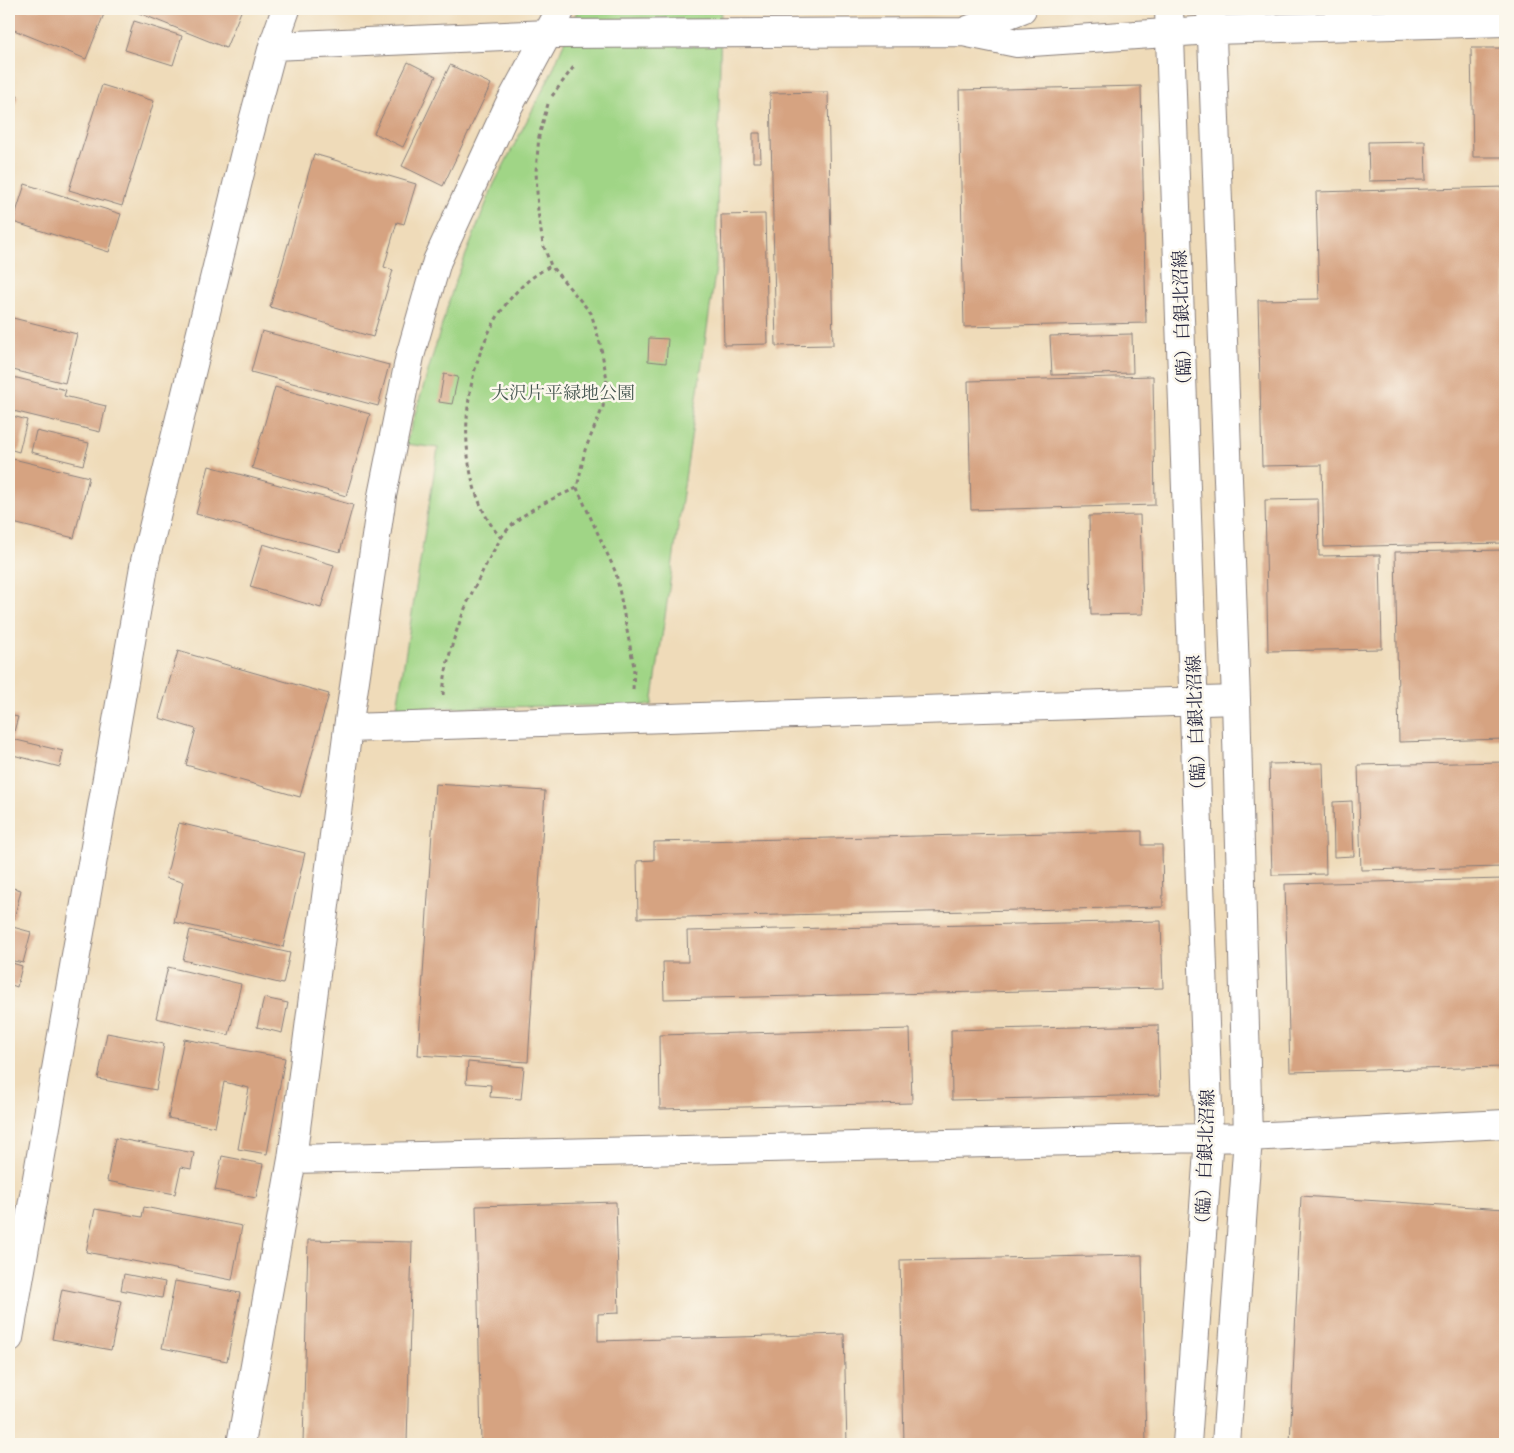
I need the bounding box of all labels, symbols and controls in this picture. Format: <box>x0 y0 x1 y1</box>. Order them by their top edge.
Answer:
street label: （臨）白銀北沼線 <box>1165 250 1198 394</box>
park label: 大沢片平緑地公園 <box>491 379 635 406</box>
street label: （臨）白銀北沼線 <box>1179 655 1212 799</box>
street label: （臨）白銀北沼線 <box>1188 1089 1221 1233</box>

